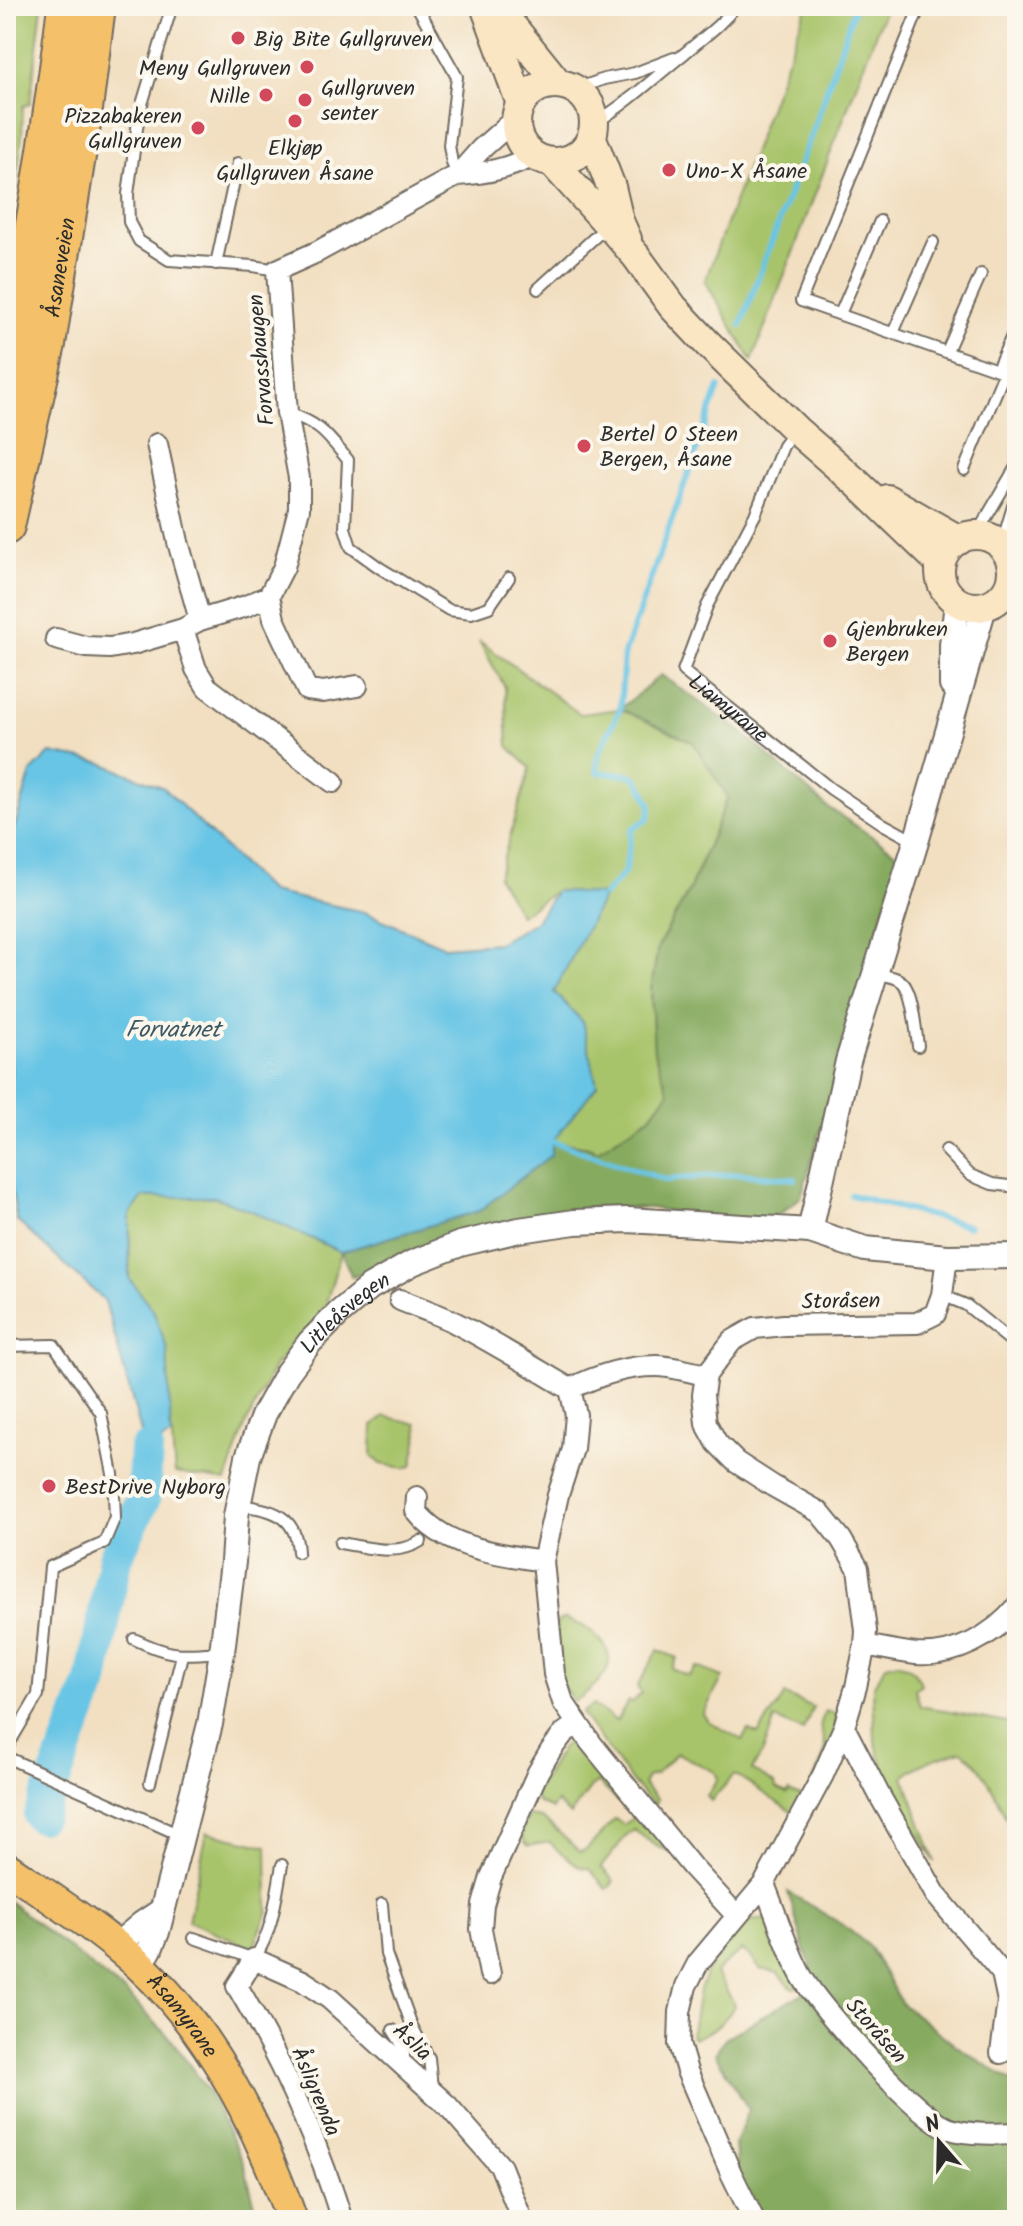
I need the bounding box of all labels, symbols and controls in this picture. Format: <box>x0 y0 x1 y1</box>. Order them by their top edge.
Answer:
place label: Big Bite Gullgruven <box>254 23 433 58</box>
marker: Big Bite Gullgruven <box>229 29 247 47</box>
place label: Meny Gullgruven <box>139 52 291 87</box>
marker: Meny Gullgruven <box>298 58 316 76</box>
place label: Gullgruven senter <box>321 72 415 132</box>
place label: Nille <box>209 80 250 115</box>
marker: Nille <box>257 86 275 104</box>
marker: Gullgruven senter <box>296 91 314 109</box>
place label: Pizzabakeren Gullgruven <box>64 100 182 160</box>
marker: Elkjøp Gullgruven Åsane <box>286 112 304 130</box>
marker: Pizzabakeren Gullgruven <box>189 119 207 137</box>
place label: Elkjøp Gullgruven Åsane <box>216 132 374 192</box>
place label: Uno-X Åsane <box>685 155 807 190</box>
marker: Uno-X Åsane <box>660 161 678 179</box>
street label: Åsaneveien <box>36 215 87 320</box>
street label: Forvasshaugen <box>239 293 286 427</box>
place label: Bertel O Steen Bergen, Åsane <box>600 418 738 478</box>
marker: Bertel O Steen Bergen, Åsane <box>575 437 593 455</box>
place label: Gjenbruken Bergen <box>846 613 948 673</box>
marker: Gjenbruken Bergen <box>821 632 839 650</box>
street label: Liamyrane <box>679 666 775 753</box>
water label: Forvatnet <box>126 1011 224 1050</box>
street label: Litleåsvegen <box>292 1264 398 1362</box>
street label: Storåsen <box>801 1284 881 1321</box>
place label: BestDrive Nyborg <box>65 1471 226 1506</box>
marker: BestDrive Nyborg <box>40 1477 58 1495</box>
street label: Åsamyrane <box>137 1966 226 2066</box>
street label: Storåsen <box>836 1991 915 2073</box>
street label: Åslia <box>383 2015 439 2071</box>
street label: Åsligrenda <box>280 2042 349 2142</box>
north arrow <box>899 2102 979 2182</box>
text: N <box>921 2107 946 2144</box>

